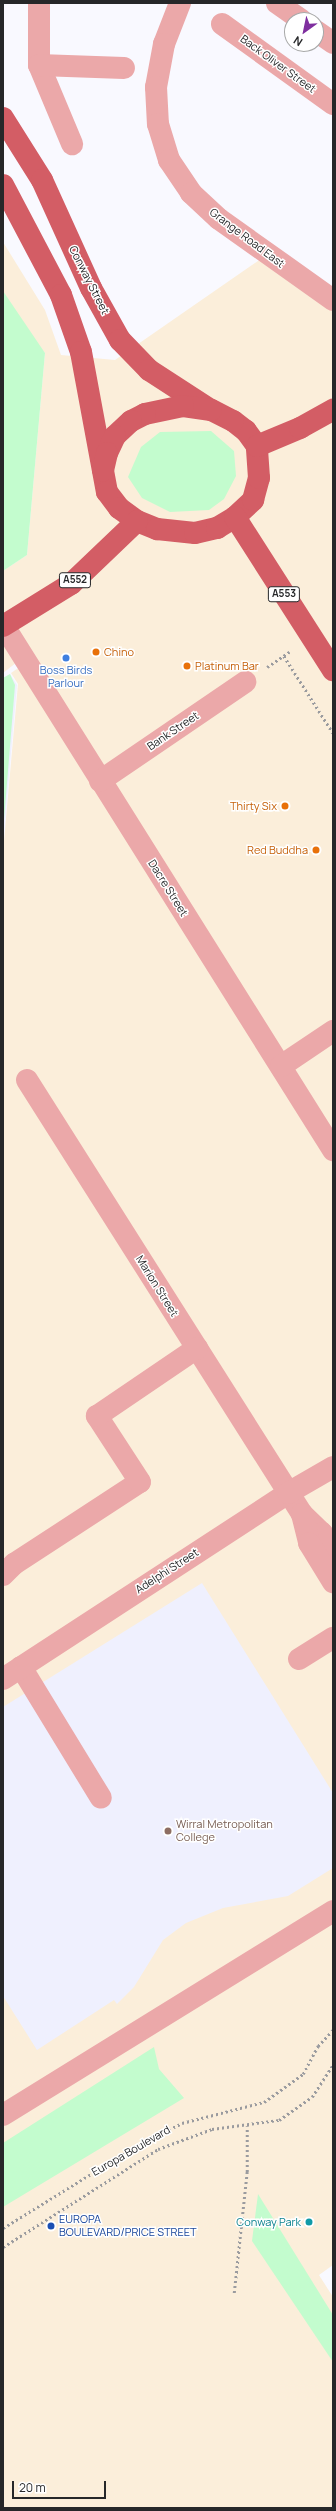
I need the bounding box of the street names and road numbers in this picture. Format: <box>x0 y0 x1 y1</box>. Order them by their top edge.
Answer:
street label: Back Oliver Street <box>238 32 318 96</box>
street label: Grange Road East <box>207 206 287 270</box>
street label: Conway Street <box>66 244 112 316</box>
road number: A552 <box>58 572 92 588</box>
road number: A553 <box>267 586 301 602</box>
street label: Bank Street <box>145 709 201 753</box>
street label: Dacre Street <box>145 857 191 919</box>
street label: Marion Street <box>133 1253 181 1319</box>
street label: Adelphi Street <box>133 1546 201 1596</box>
street label: Europa Boulevard <box>89 2123 173 2179</box>

